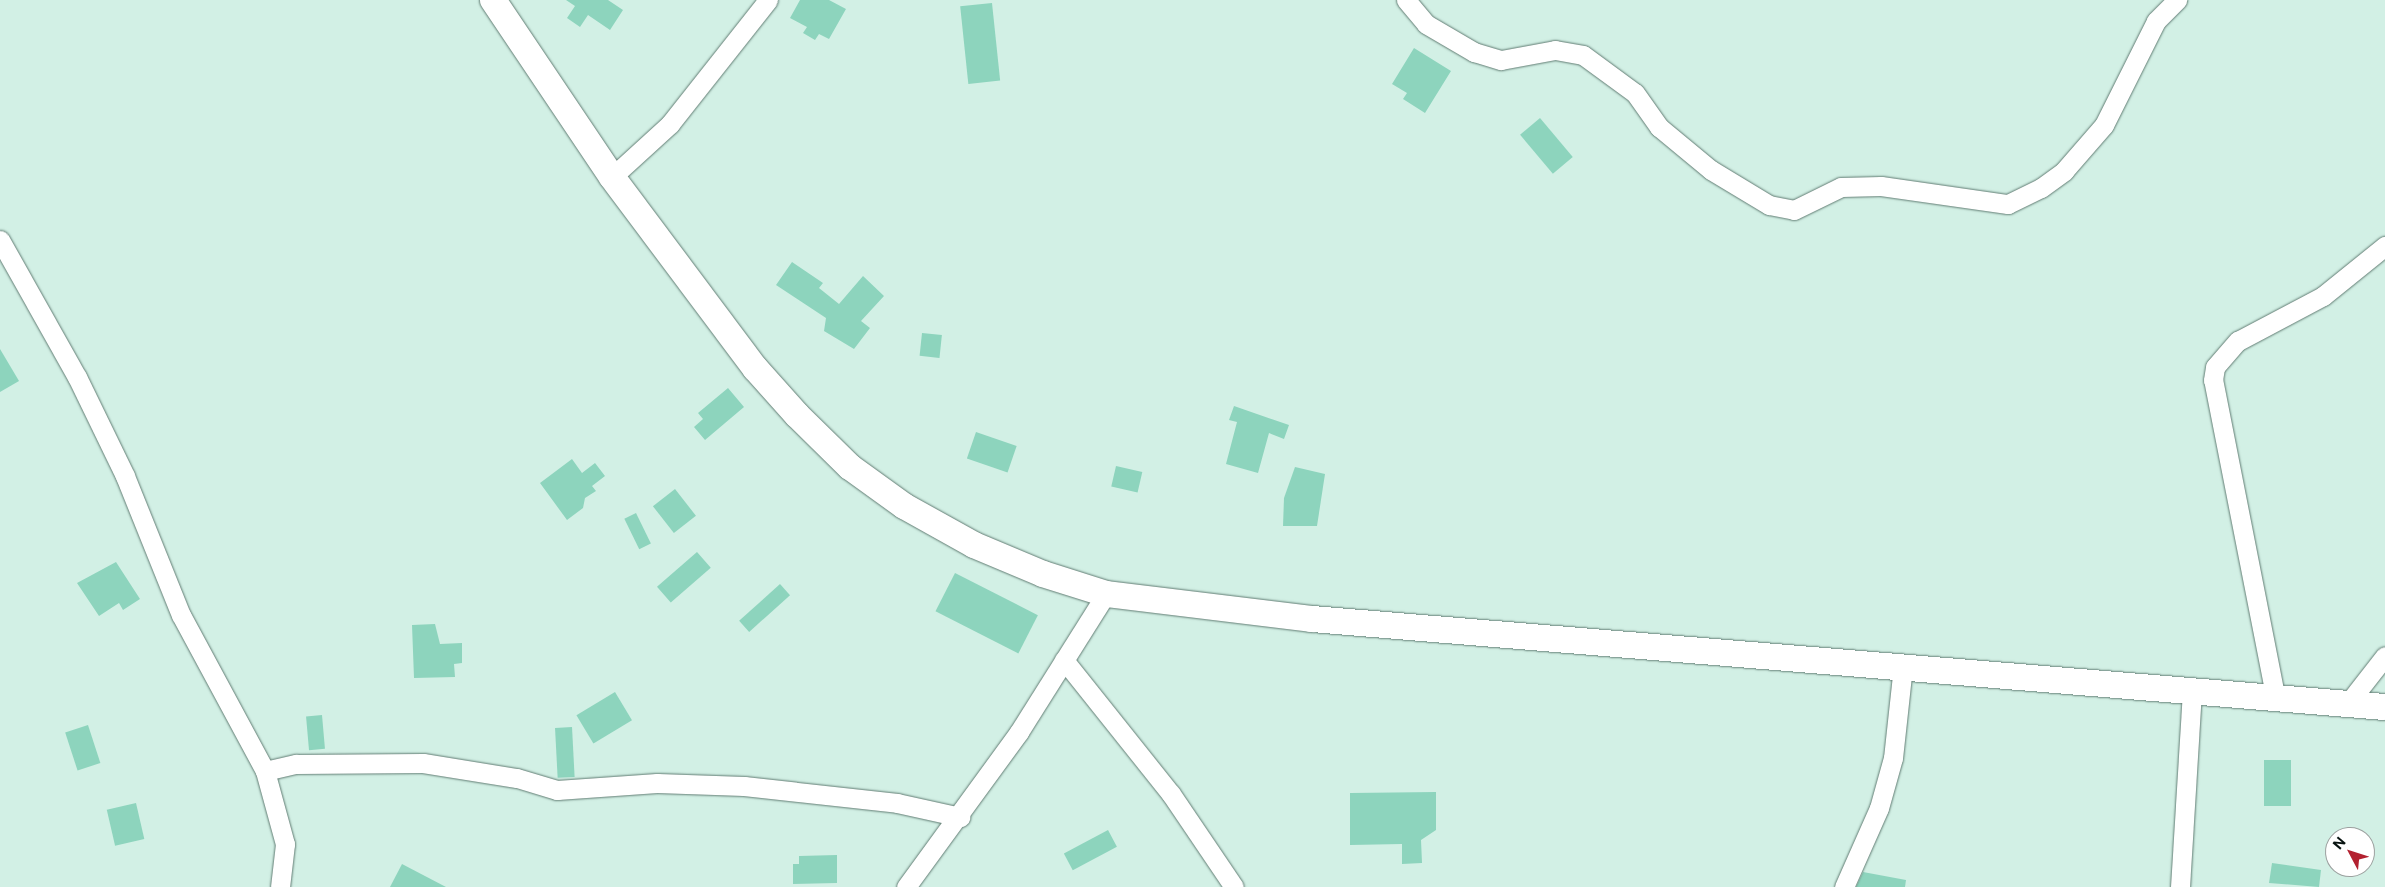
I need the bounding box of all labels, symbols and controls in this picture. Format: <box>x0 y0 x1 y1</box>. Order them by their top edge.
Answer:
north arrow <box>2325 827 2375 877</box>
text: N <box>2330 834 2349 852</box>

